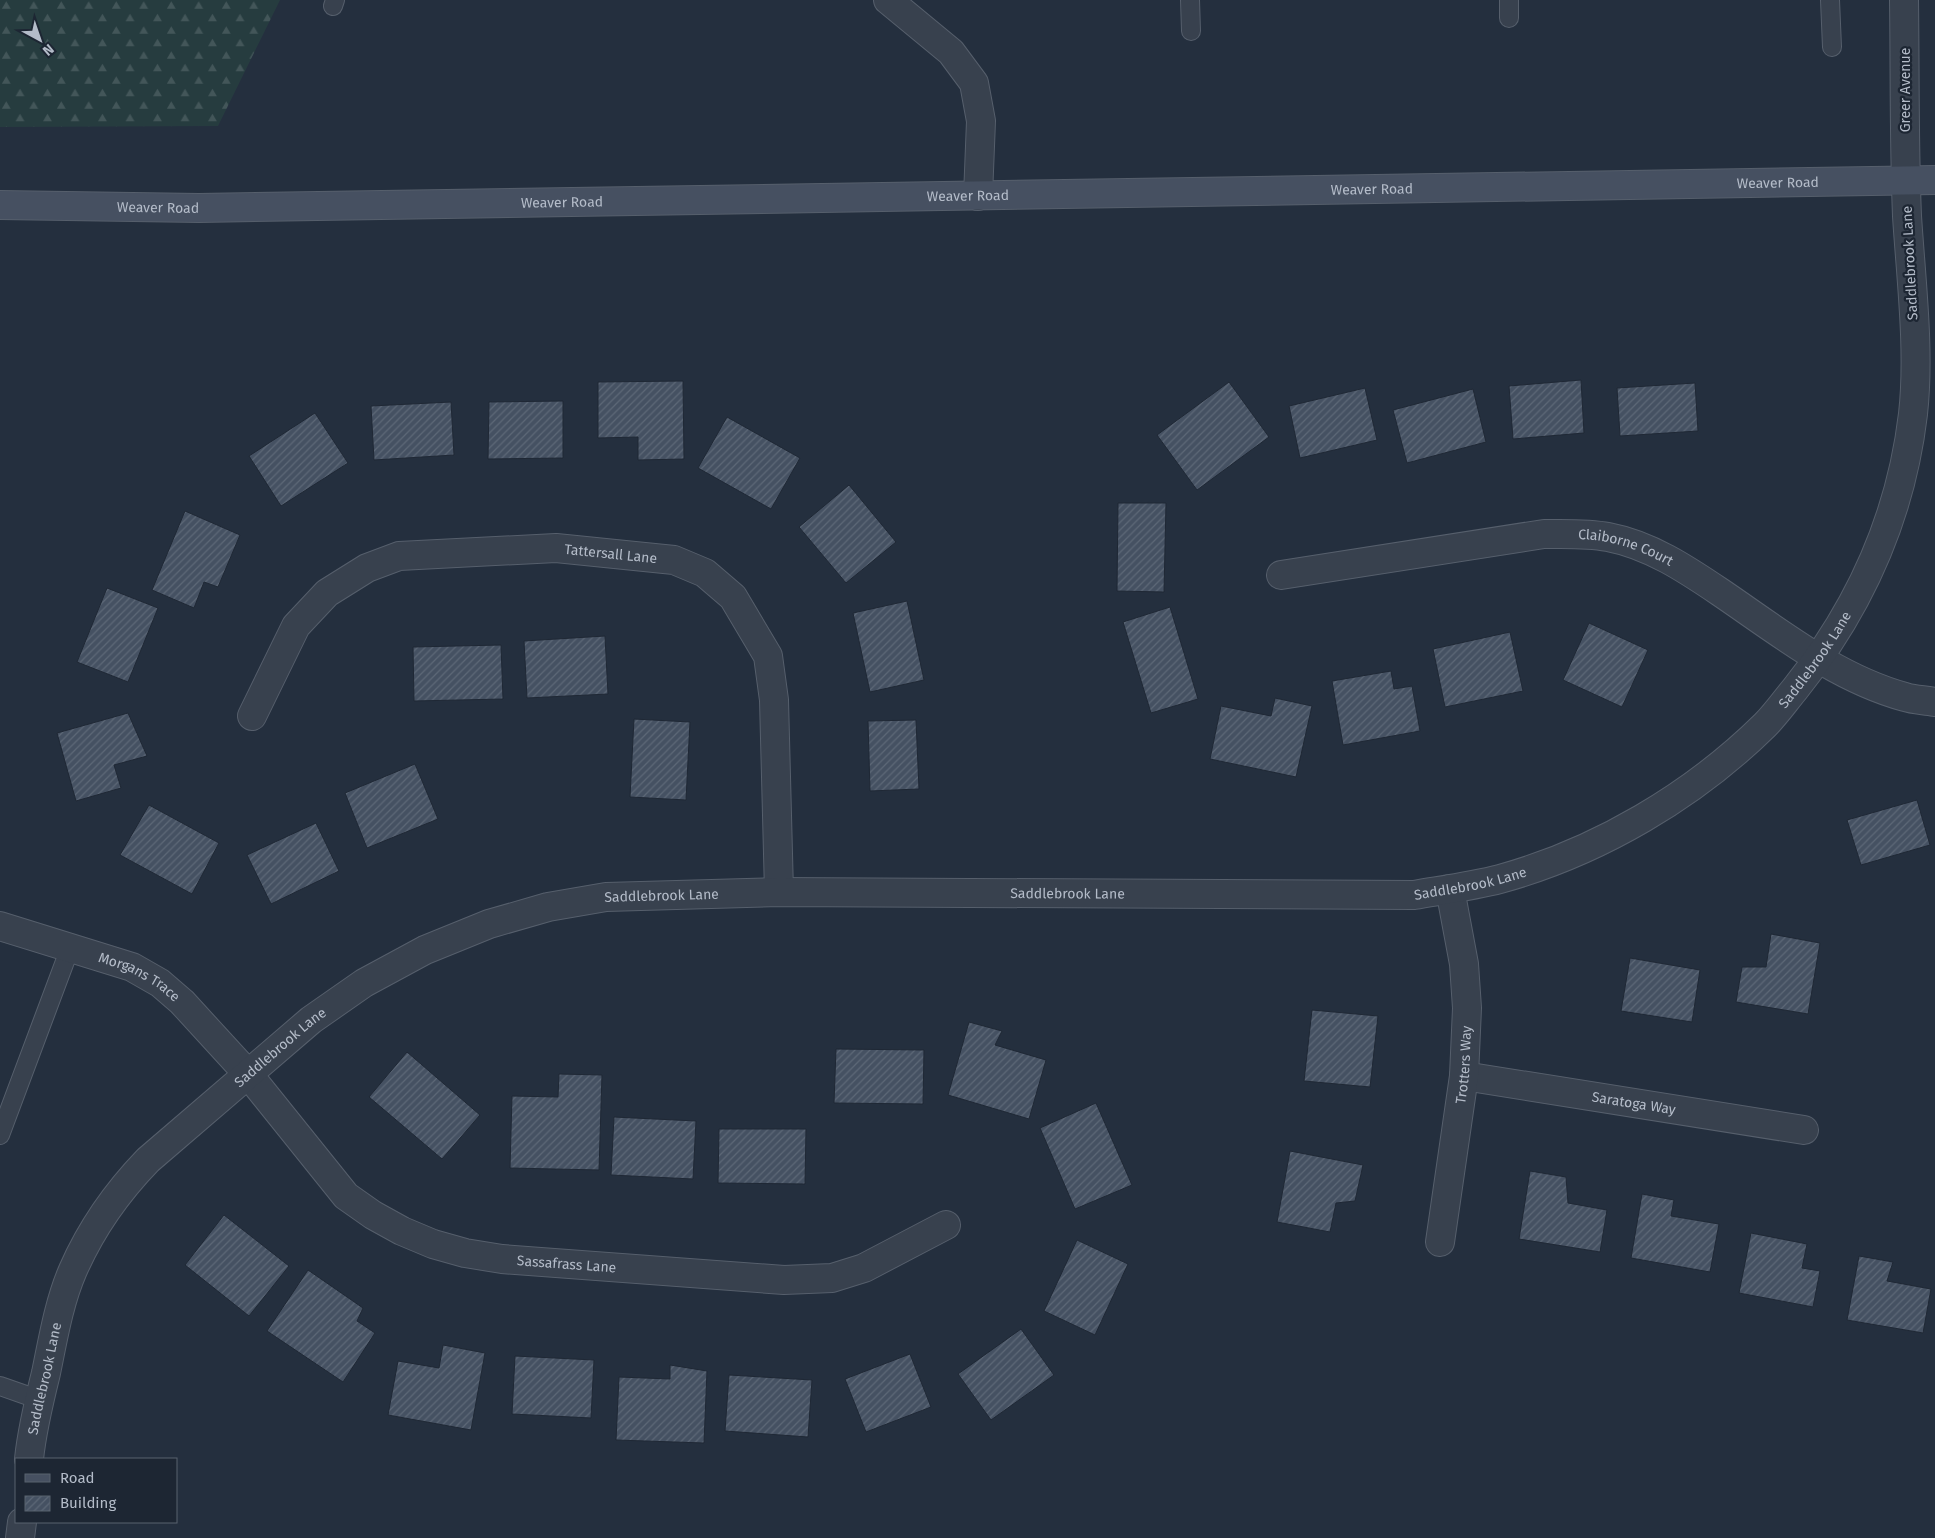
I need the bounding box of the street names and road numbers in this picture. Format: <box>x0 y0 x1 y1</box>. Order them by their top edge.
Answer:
street label: Greer Avenue <box>1897 48 1914 132</box>
street label: Weaver Road <box>1737 173 1819 192</box>
street label: Weaver Road <box>1331 180 1413 198</box>
street label: Weaver Road <box>927 186 1009 205</box>
street label: Weaver Road <box>521 193 603 211</box>
street label: Weaver Road <box>117 198 199 217</box>
street label: Saddlebrook Lane <box>1899 205 1921 321</box>
street label: Claiborne Court <box>1578 526 1677 570</box>
street label: Tattersall Lane <box>564 540 658 567</box>
street label: Saddlebrook Lane <box>1775 608 1855 711</box>
street label: Saddlebrook Lane <box>1413 863 1529 903</box>
street label: Saddlebrook Lane <box>604 885 719 906</box>
street label: Saddlebrook Lane <box>1010 885 1125 902</box>
street label: Morgans Trace <box>96 949 184 1005</box>
street label: Saddlebrook Lane <box>231 1004 329 1091</box>
street label: Trotters Way <box>1452 1025 1475 1105</box>
street label: Saratoga Way <box>1591 1088 1677 1118</box>
street label: Sassafrass Lane <box>516 1252 617 1276</box>
street label: Saddlebrook Lane <box>24 1321 65 1436</box>

